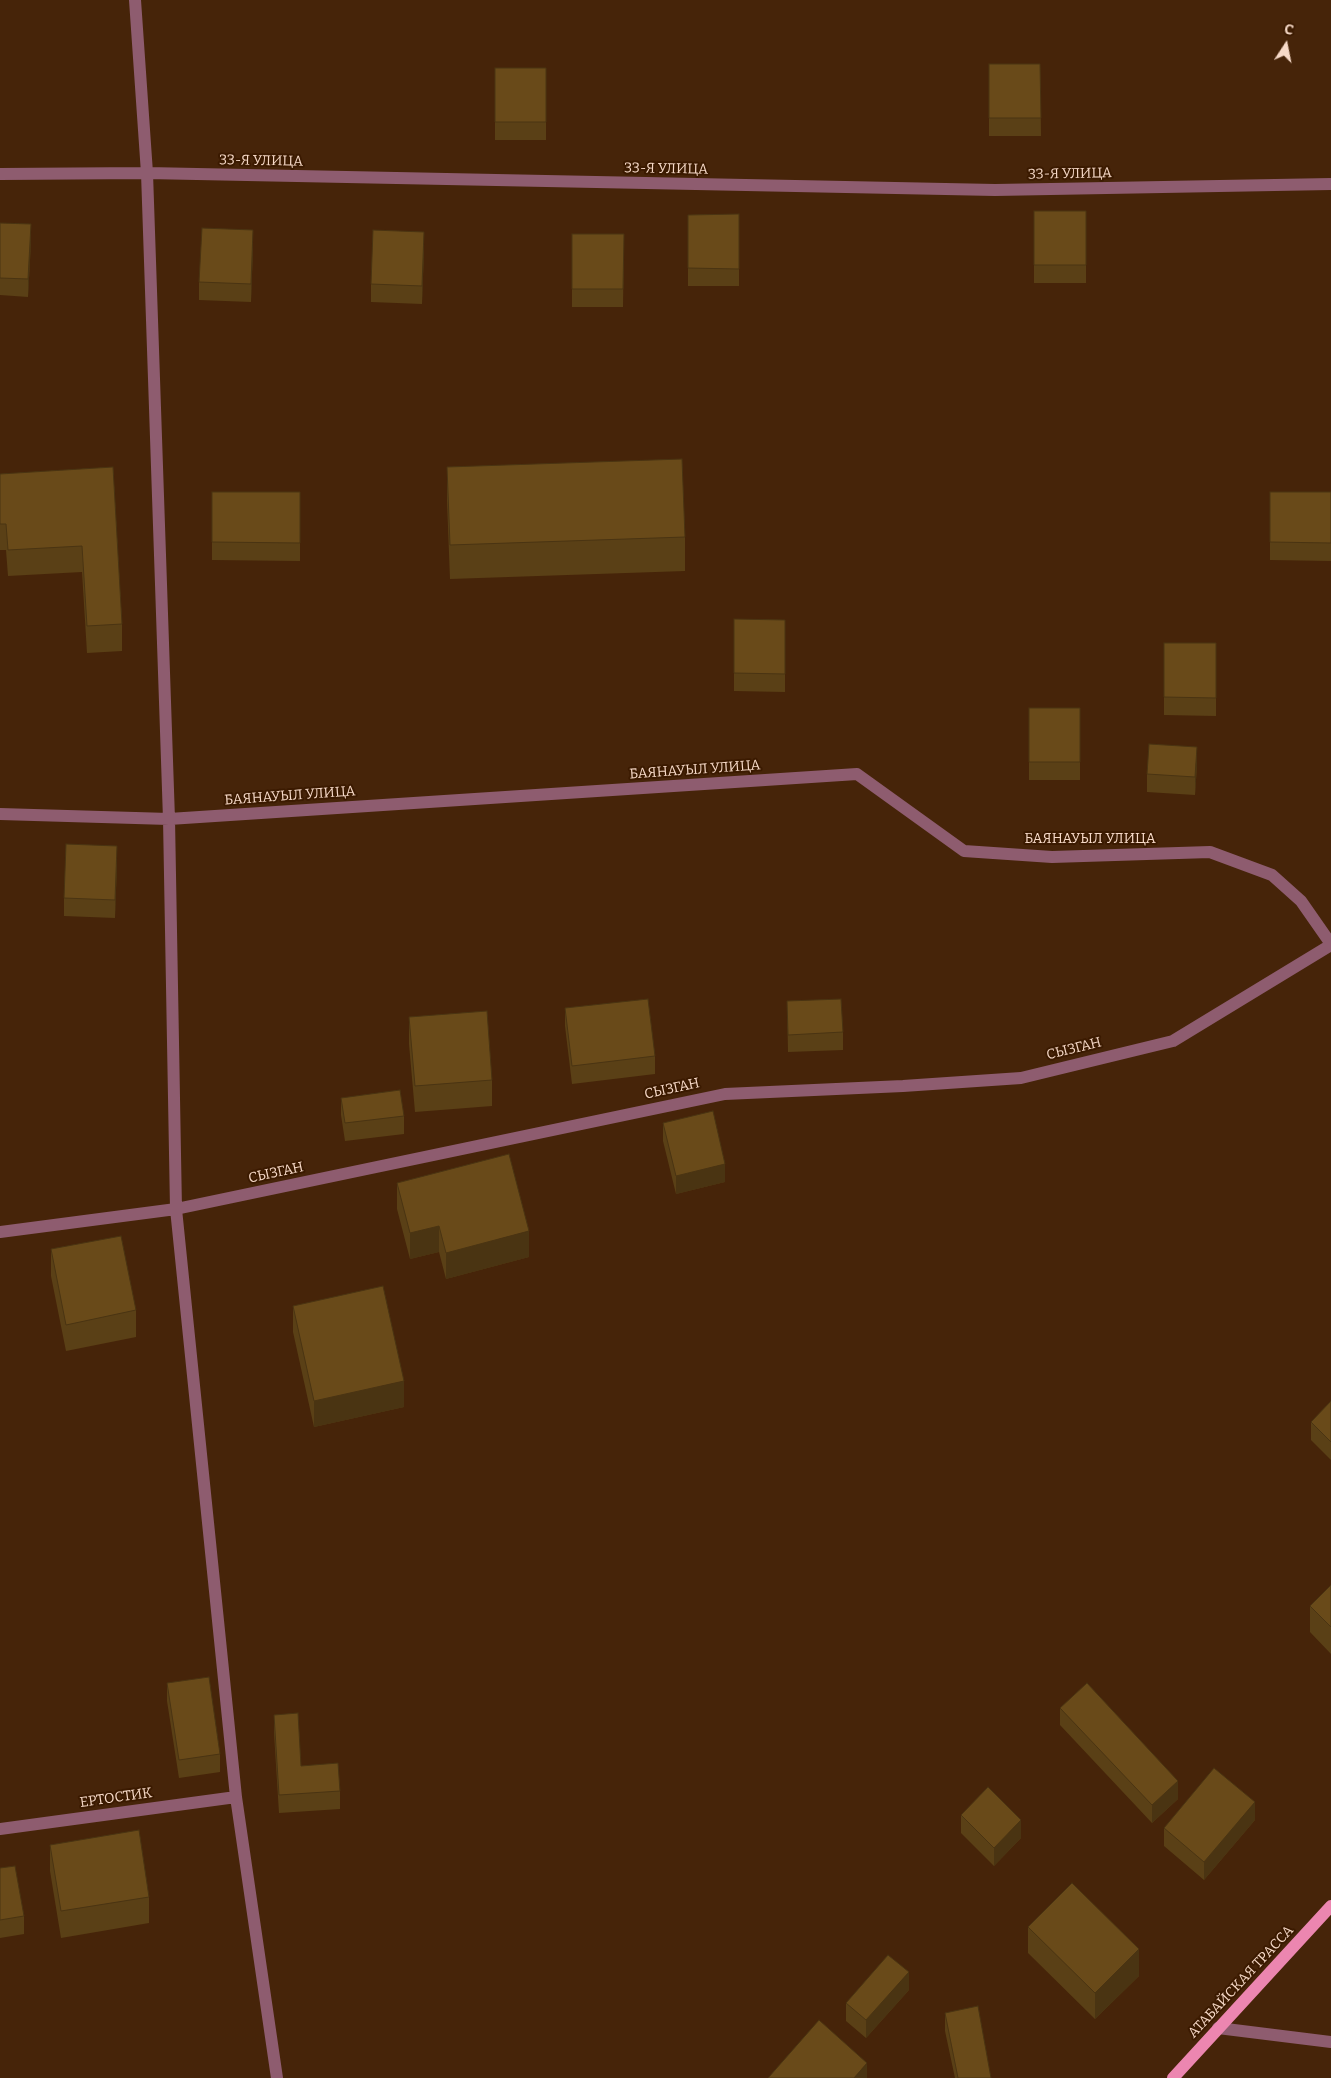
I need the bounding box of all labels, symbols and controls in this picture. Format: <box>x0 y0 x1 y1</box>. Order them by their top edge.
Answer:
north arrow <box>1261 20 1311 70</box>
text: С <box>1283 21 1295 39</box>
street label: 33-Я УЛИЦА <box>219 152 303 170</box>
street label: 33-Я УЛИЦА <box>624 160 708 178</box>
street label: 33-Я УЛИЦА <box>1028 165 1112 183</box>
street label: БАЯНАУЫЛ УЛИЦА <box>629 757 761 783</box>
street label: БАЯНАУЫЛ УЛИЦА <box>224 783 356 809</box>
street label: БАЯНАУЫЛ УЛИЦА <box>1024 831 1156 847</box>
street label: СЫЗГАН <box>1045 1034 1103 1064</box>
street label: СЫЗГАН <box>643 1075 701 1103</box>
street label: СЫЗГАН <box>247 1159 305 1187</box>
street label: ЕРТОСТИК <box>79 1785 153 1811</box>
street label: АТАБАЙСКАЯ ТРАССА <box>1185 1922 1297 2042</box>

